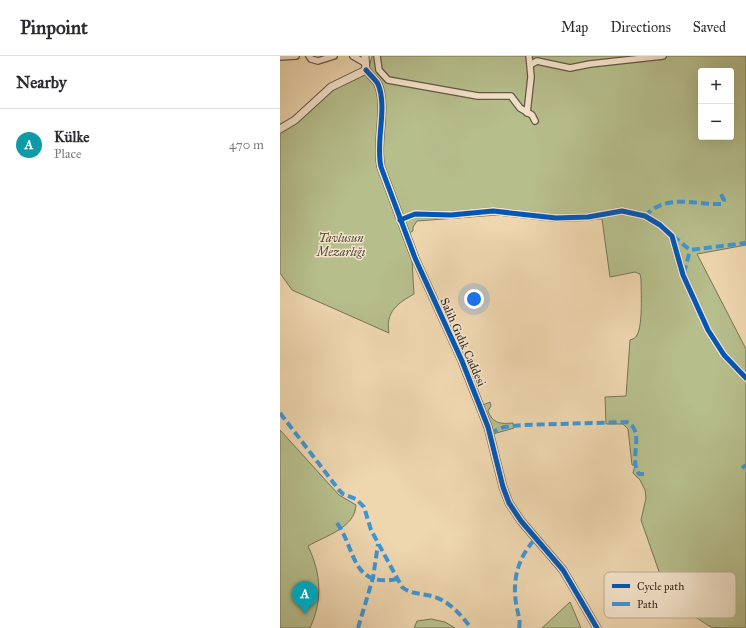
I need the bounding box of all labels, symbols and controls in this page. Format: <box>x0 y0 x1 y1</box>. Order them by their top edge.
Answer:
text: Pinpoint <box>20 16 88 39</box>
text: Map <box>561 19 588 36</box>
text: Directions <box>610 19 671 36</box>
text: Saved <box>693 19 726 36</box>
map controls <box>698 68 734 140</box>
button: + <box>698 68 734 104</box>
text: Nearby <box>16 72 67 93</box>
button: − <box>698 104 734 140</box>
text: Külke <box>54 128 90 146</box>
text: A <box>25 137 33 153</box>
text: 470 m <box>229 137 264 153</box>
text: Place <box>54 146 81 162</box>
park label: Tavlusun Mezarlığı <box>316 231 366 259</box>
your location <box>464 289 484 309</box>
street label: Salih Gıdık Caddesi <box>437 296 489 389</box>
legend <box>604 572 736 618</box>
text: Cycle path <box>637 580 684 593</box>
pin: A <box>292 581 318 614</box>
text: Path <box>637 598 658 611</box>

